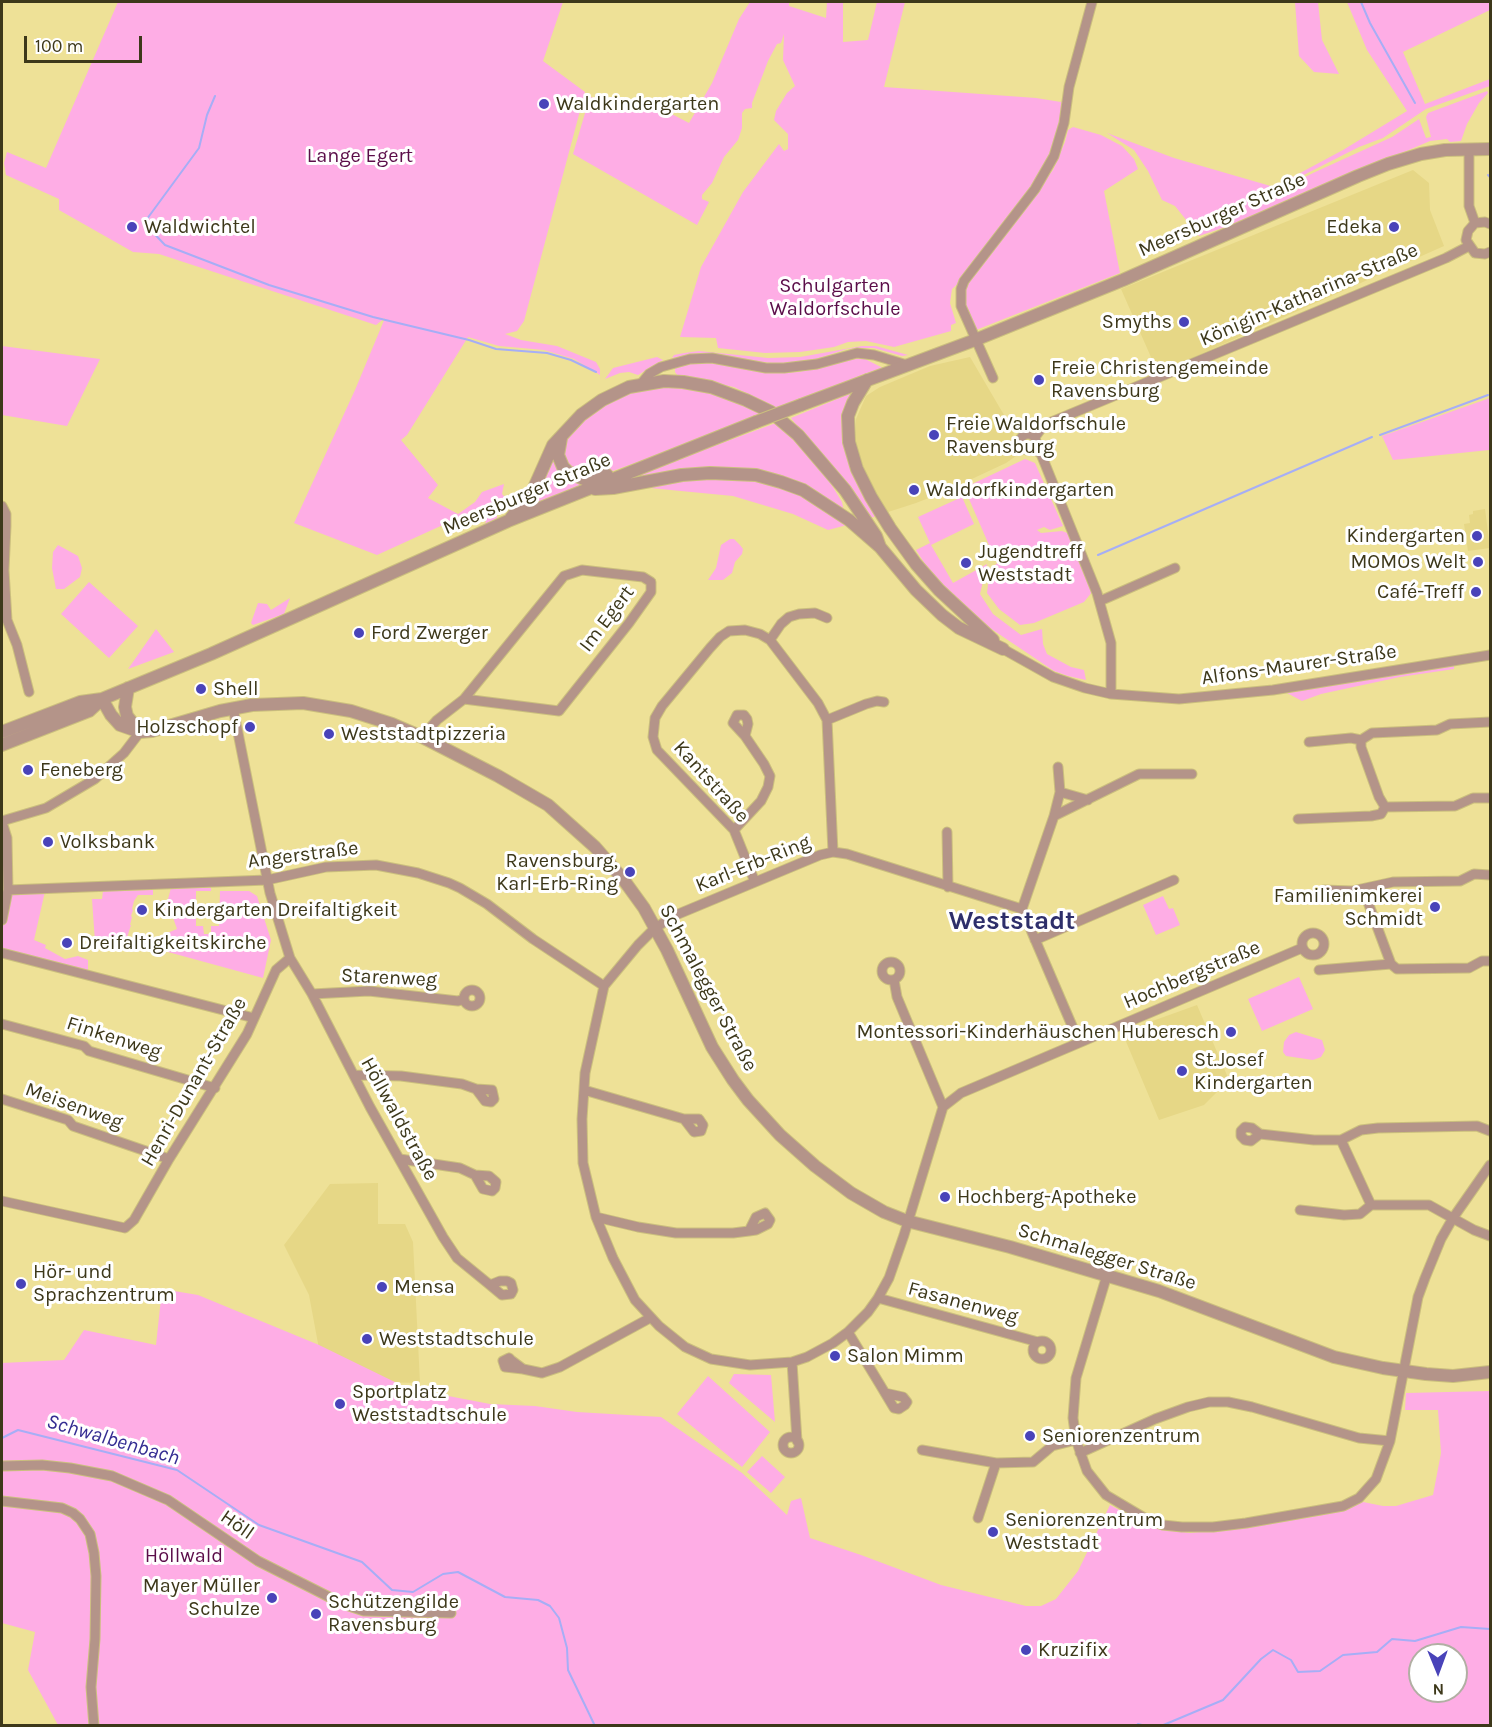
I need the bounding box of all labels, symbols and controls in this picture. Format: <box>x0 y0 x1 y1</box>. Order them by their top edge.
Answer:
scale bar <box>27 24 146 62</box>
text: 100 m <box>35 35 83 57</box>
place label: Waldkindergarten <box>556 92 719 116</box>
marker: Waldkindergarten <box>537 97 551 111</box>
park label: Lange Egert <box>307 144 413 168</box>
street label: Meersburger Straße <box>1135 167 1309 263</box>
place label: Waldwichtel <box>144 215 256 239</box>
place label: Edeka <box>1326 215 1382 239</box>
marker: Waldwichtel <box>125 220 139 234</box>
marker: Edeka <box>1387 220 1401 234</box>
street label: Königin-Katharina-Straße <box>1196 238 1422 352</box>
park label: Schulgarten Waldorfschule <box>769 274 901 321</box>
place label: Smyths <box>1102 310 1172 334</box>
marker: Smyths <box>1177 315 1191 329</box>
place label: Freie Christengemeinde Ravensburg <box>1051 356 1269 403</box>
marker: Freie Christengemeinde Ravensburg <box>1032 373 1046 387</box>
place label: Freie Waldorfschule Ravensburg <box>946 412 1126 459</box>
marker: Freie Waldorfschule Ravensburg <box>927 428 941 442</box>
street label: Meersburger Straße <box>439 448 615 540</box>
place label: Waldorfkindergarten <box>926 478 1114 502</box>
marker: Waldorfkindergarten <box>907 483 921 497</box>
place label: Kindergarten <box>1346 524 1465 548</box>
marker: Kindergarten <box>1470 529 1484 543</box>
place label: Jugendtreff Weststadt <box>978 540 1082 587</box>
place label: MOMOs Welt <box>1350 550 1466 574</box>
marker: MOMOs Welt <box>1471 555 1485 569</box>
marker: Jugendtreff Weststadt <box>959 556 973 570</box>
place label: Café-Treff <box>1377 580 1464 604</box>
street label: Im Egert <box>574 581 640 657</box>
marker: Café-Treff <box>1469 585 1483 599</box>
place label: Ford Zwerger <box>371 621 488 645</box>
marker: Ford Zwerger <box>352 626 366 640</box>
street label: Alfons-Maurer-Straße <box>1200 639 1398 691</box>
place label: Shell <box>213 677 259 701</box>
marker: Shell <box>194 682 208 696</box>
place label: Holzschopf <box>136 715 238 739</box>
marker: Holzschopf <box>243 720 257 734</box>
place label: Weststadtpizzeria <box>341 722 506 746</box>
marker: Weststadtpizzeria <box>322 727 336 741</box>
street label: Kantstraße <box>668 736 754 828</box>
place label: Feneberg <box>40 758 123 782</box>
marker: Feneberg <box>21 763 35 777</box>
place label: Volksbank <box>60 830 155 854</box>
street label: Karl-Erb-Ring <box>692 830 814 898</box>
marker: Volksbank <box>41 835 55 849</box>
street label: Angerstraße <box>246 836 360 874</box>
place label: Ravensburg, Karl-Erb-Ring <box>496 849 618 896</box>
marker: Ravensburg, Karl-Erb-Ring <box>623 865 637 879</box>
place label: Familienimkerei Schmidt <box>1274 884 1423 931</box>
place label: Kindergarten Dreifaltigkeit <box>154 898 397 922</box>
marker: Familienimkerei Schmidt <box>1428 900 1442 914</box>
street label: Schmalegger Straße <box>654 901 762 1075</box>
marker: Kindergarten Dreifaltigkeit <box>135 903 149 917</box>
district label: Weststadt <box>949 906 1075 938</box>
place label: Dreifaltigkeitskirche <box>79 931 267 955</box>
street label: Hochbergstraße <box>1120 935 1264 1015</box>
marker: Dreifaltigkeitskirche <box>60 936 74 950</box>
street label: Starenweg <box>340 963 438 993</box>
street label: Henri-Dunant-Straße <box>136 993 252 1171</box>
street label: Finkenweg <box>64 1011 164 1065</box>
place label: Montessori-Kinderhäuschen Huberesch <box>856 1020 1219 1044</box>
marker: Montessori-Kinderhäuschen Huberesch <box>1224 1025 1238 1039</box>
place label: St.Josef Kindergarten <box>1194 1048 1313 1095</box>
street label: Höllwaldstraße <box>355 1053 443 1185</box>
marker: St.Josef Kindergarten <box>1175 1064 1189 1078</box>
street label: Meisenweg <box>22 1077 126 1135</box>
place label: Hochberg-Apotheke <box>957 1185 1136 1209</box>
marker: Hochberg-Apotheke <box>938 1190 952 1204</box>
street label: Schmalegger Straße <box>1015 1218 1199 1296</box>
place label: Hör- und Sprachzentrum <box>33 1260 175 1307</box>
place label: Mensa <box>394 1275 455 1299</box>
marker: Hör- und Sprachzentrum <box>14 1277 28 1291</box>
street label: Fasanenweg <box>905 1277 1021 1329</box>
marker: Mensa <box>375 1280 389 1294</box>
place label: Weststadtschule <box>379 1327 534 1351</box>
marker: Weststadtschule <box>360 1332 374 1346</box>
place label: Salon Mimm <box>847 1344 964 1368</box>
marker: Salon Mimm <box>828 1349 842 1363</box>
place label: Sportplatz Weststadtschule <box>352 1380 507 1427</box>
marker: Sportplatz Weststadtschule <box>333 1397 347 1411</box>
water label: Schwalbenbach <box>44 1409 182 1471</box>
place label: Seniorenzentrum <box>1042 1424 1200 1448</box>
marker: Seniorenzentrum <box>1023 1429 1037 1443</box>
street label: Höll <box>216 1505 258 1545</box>
place label: Seniorenzentrum Weststadt <box>1005 1508 1163 1555</box>
marker: Seniorenzentrum Weststadt <box>986 1525 1000 1539</box>
park label: Höllwald <box>145 1544 223 1568</box>
place label: Mayer Müller Schulze <box>143 1574 260 1621</box>
place label: Schützengilde Ravensburg <box>328 1590 459 1637</box>
marker: Mayer Müller Schulze <box>265 1591 279 1605</box>
marker: Schützengilde Ravensburg <box>309 1607 323 1621</box>
place label: Kruzifix <box>1038 1638 1108 1662</box>
marker: Kruzifix <box>1019 1643 1033 1657</box>
north arrow <box>1408 1643 1468 1703</box>
text: N <box>1432 1680 1444 1699</box>

